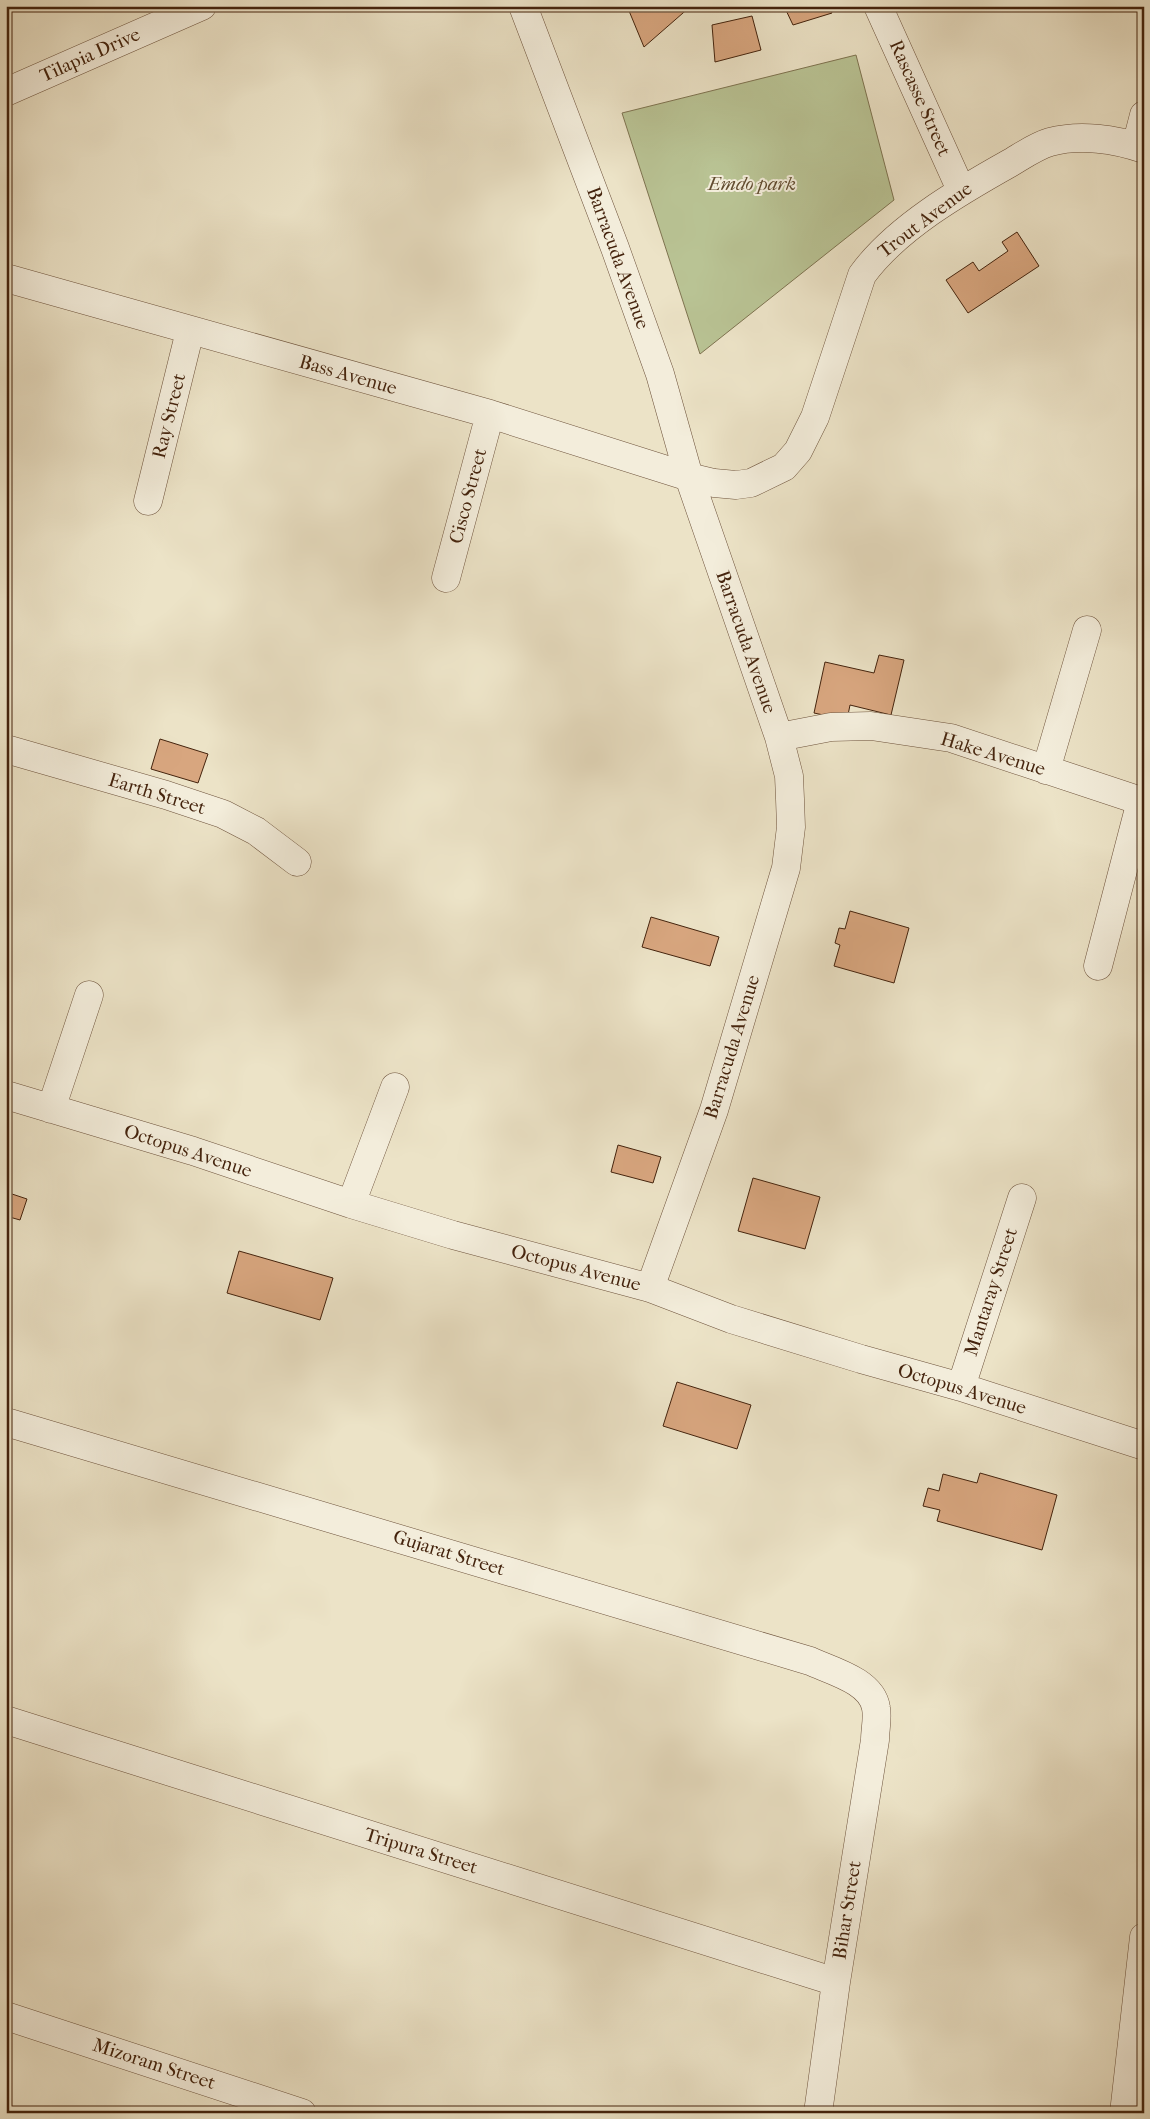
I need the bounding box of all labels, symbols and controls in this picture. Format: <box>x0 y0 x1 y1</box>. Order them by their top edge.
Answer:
street label: Tilapia Drive <box>37 23 143 87</box>
street label: Rascasse Street <box>885 37 955 160</box>
park label: Emdo park <box>707 173 796 195</box>
street label: Trout Avenue <box>874 178 976 262</box>
street label: Barracuda Avenue <box>582 184 654 332</box>
street label: Bass Avenue <box>297 351 399 399</box>
street label: Ray Street <box>148 371 190 461</box>
street label: Cisco Street <box>445 446 491 546</box>
street label: Barracuda Avenue <box>711 568 781 716</box>
street label: Hake Avenue <box>938 728 1048 780</box>
street label: Earth Street <box>106 769 208 819</box>
street label: Barracuda Avenue <box>700 972 764 1122</box>
street label: Octopus Avenue <box>121 1120 255 1182</box>
street label: Mantaray Street <box>960 1225 1022 1359</box>
street label: Octopus Avenue <box>509 1240 643 1296</box>
street label: Octopus Avenue <box>895 1359 1029 1419</box>
street label: Gujarat Street <box>390 1526 508 1580</box>
street label: Tripura Street <box>362 1823 480 1879</box>
street label: Bihar Street <box>828 1859 866 1961</box>
street label: Mizoram Street <box>90 2034 218 2094</box>

